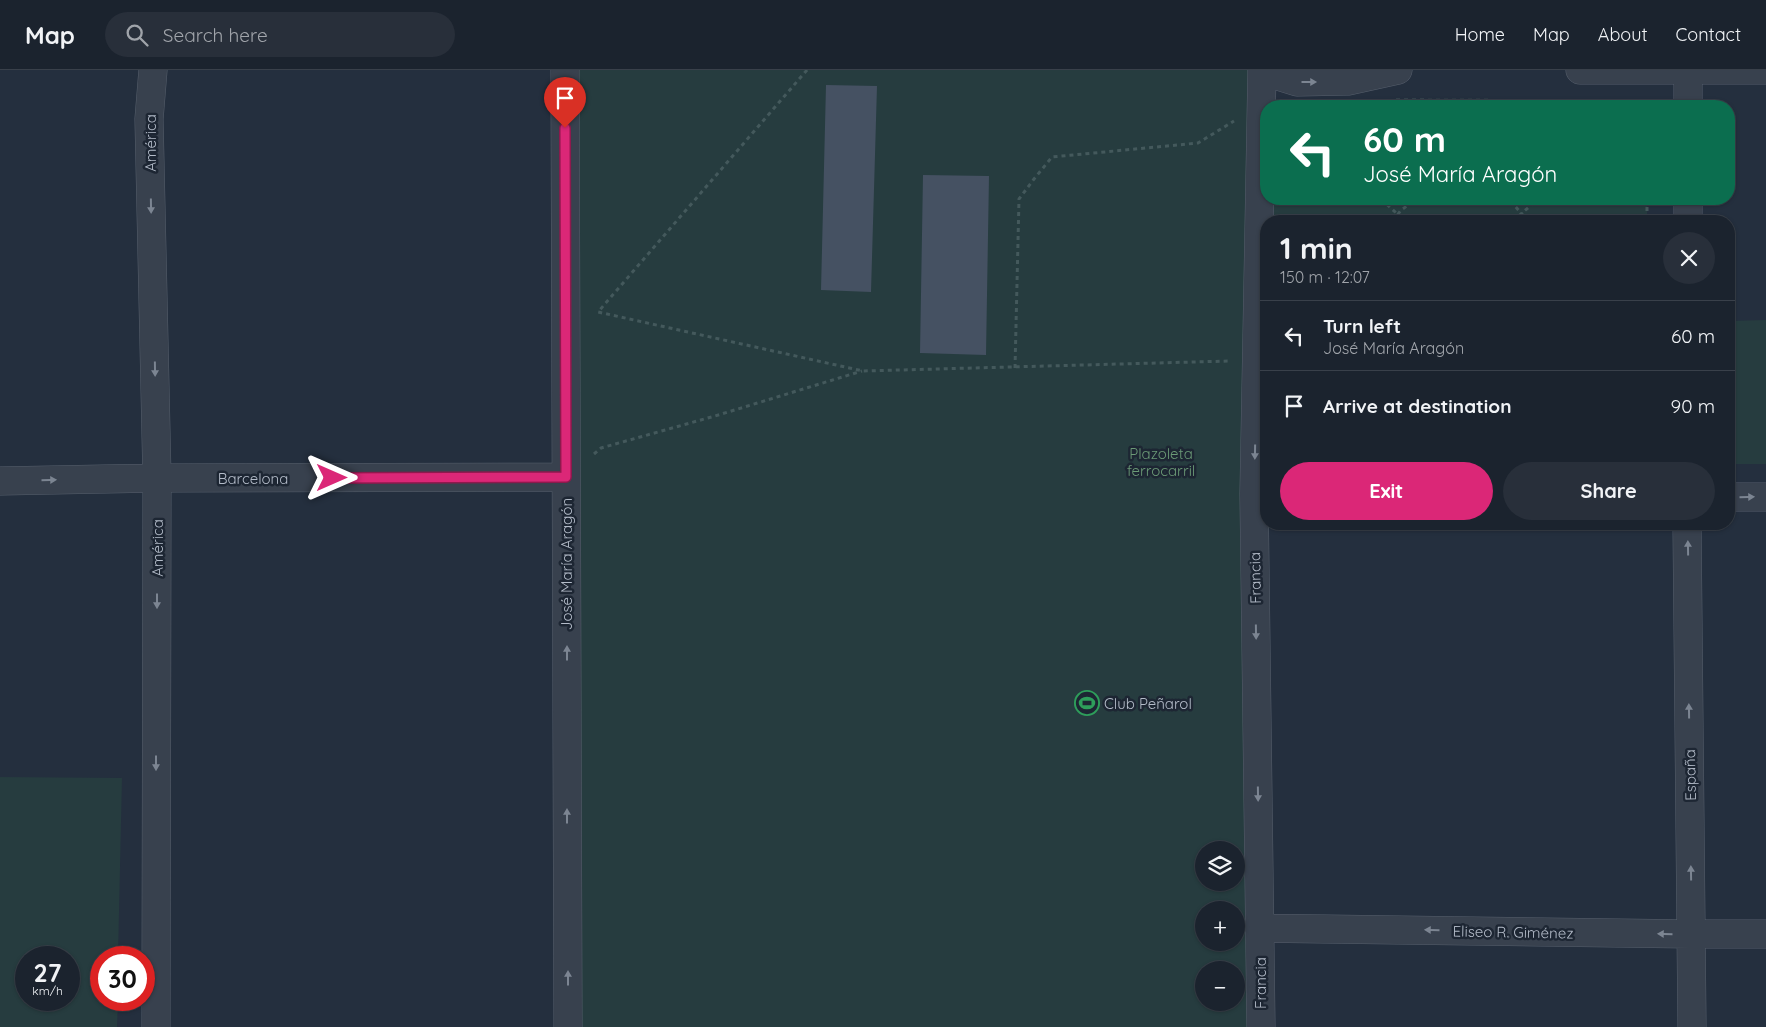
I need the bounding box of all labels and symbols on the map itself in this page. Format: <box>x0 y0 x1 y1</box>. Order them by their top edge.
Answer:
pin <box>544 77 586 128</box>
one-way arrow <box>1301 78 1317 86</box>
street label: América <box>141 114 160 172</box>
one-way arrow <box>147 198 155 214</box>
one-way arrow <box>151 361 159 377</box>
park label: Plazoleta ferrocarril <box>1127 444 1195 480</box>
one-way arrow <box>1250 444 1258 460</box>
position arrow <box>305 451 357 503</box>
street label: Barcelona <box>218 469 288 488</box>
one-way arrow <box>41 476 57 484</box>
one-way arrow <box>1740 493 1756 501</box>
street label: José María Aragón <box>557 498 576 630</box>
street label: América <box>148 519 167 577</box>
one-way arrow <box>1683 540 1691 556</box>
street label: Francia <box>1245 552 1265 604</box>
one-way arrow <box>153 593 161 609</box>
one-way arrow <box>1252 624 1260 640</box>
one-way arrow <box>563 645 571 661</box>
sports icon: Club Peñarol <box>1074 690 1100 716</box>
place label: Club Peñarol <box>1104 694 1192 713</box>
one-way arrow <box>1685 703 1693 719</box>
street label: España <box>1680 749 1700 801</box>
one-way arrow <box>152 756 160 772</box>
one-way arrow <box>1254 787 1262 803</box>
one-way arrow <box>563 808 571 824</box>
one-way arrow <box>1687 865 1695 881</box>
street label: Eliseo R. Giménez <box>1452 921 1574 943</box>
one-way arrow <box>1424 926 1440 934</box>
one-way arrow <box>1657 930 1673 938</box>
speed limit sign: 30 <box>90 946 155 1011</box>
street label: Francia <box>1251 957 1270 1009</box>
one-way arrow <box>564 970 572 986</box>

